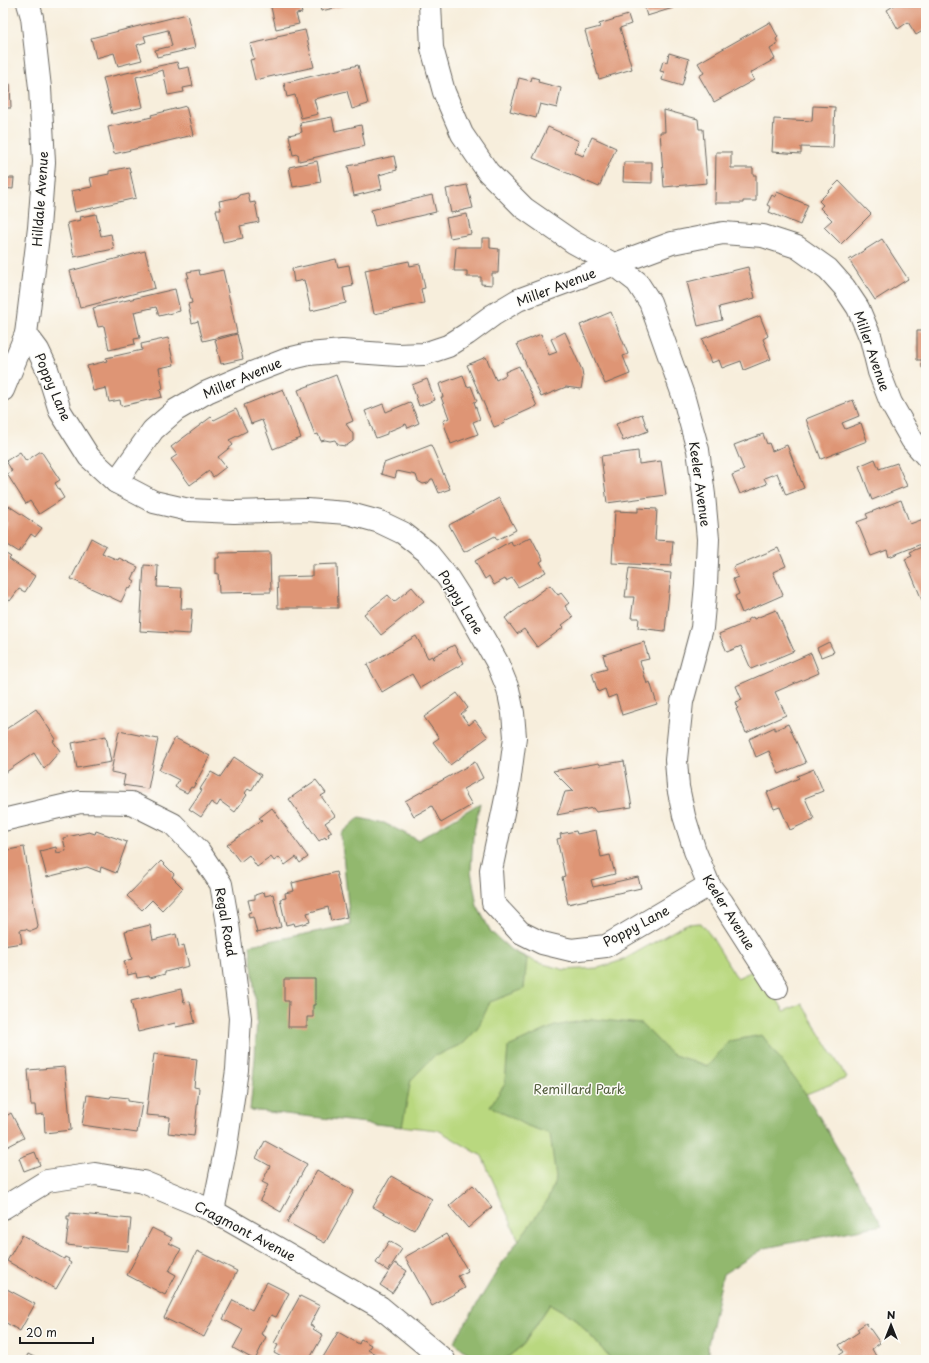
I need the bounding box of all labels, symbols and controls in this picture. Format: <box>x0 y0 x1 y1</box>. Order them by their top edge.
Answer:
street label: Hilldale Avenue <box>27 150 52 247</box>
street label: Miller Avenue <box>513 263 598 310</box>
street label: Miller Avenue <box>850 308 895 394</box>
street label: Poppy Lane <box>31 350 76 424</box>
street label: Miller Avenue <box>200 352 284 403</box>
street label: Keeler Avenue <box>685 440 716 528</box>
street label: Poppy Lane <box>434 566 489 637</box>
street label: Keeler Avenue <box>699 870 760 953</box>
street label: Regal Road <box>211 886 242 958</box>
street label: Poppy Lane <box>599 900 672 951</box>
park label: Remillard Park <box>533 1079 625 1098</box>
street label: Cragmont Avenue <box>191 1196 299 1265</box>
north arrow <box>871 1305 911 1345</box>
text: N <box>887 1306 896 1323</box>
scale bar <box>20 1319 93 1345</box>
text: 20 m <box>26 1323 57 1341</box>

